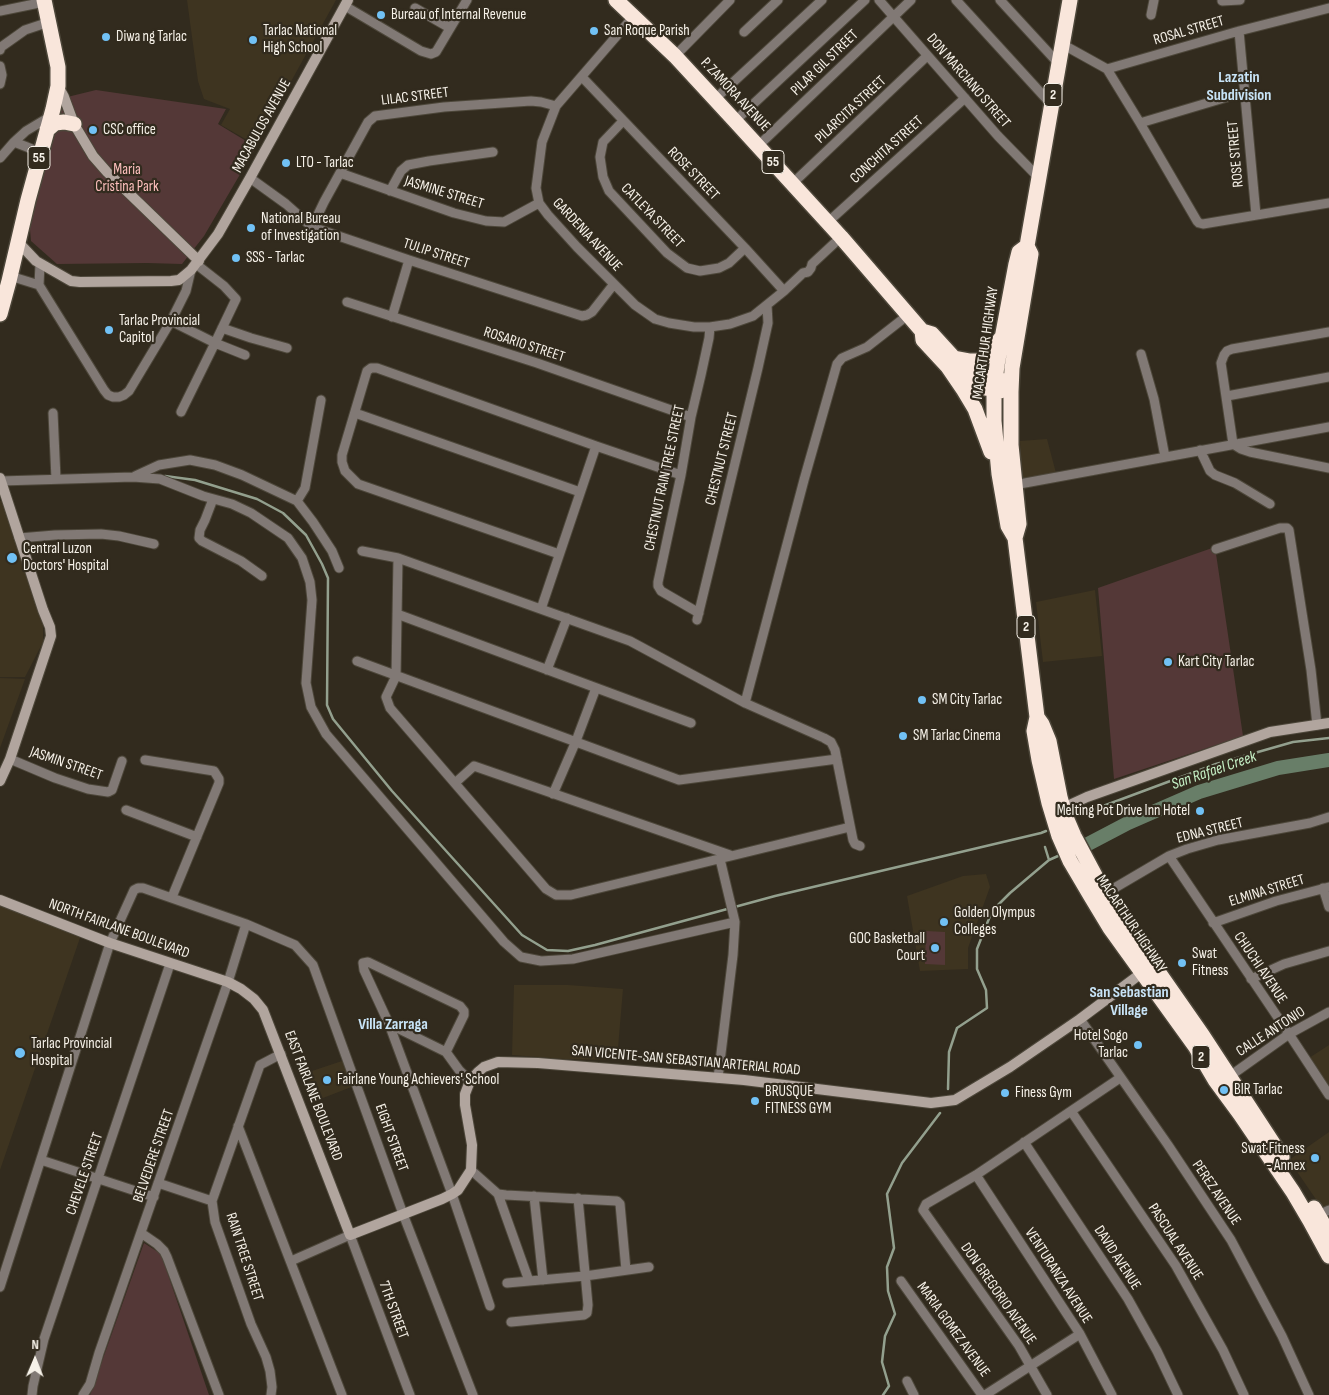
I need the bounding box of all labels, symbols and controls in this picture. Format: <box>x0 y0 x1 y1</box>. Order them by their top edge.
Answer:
place label: Bureau of Internal Revenue <box>391 6 526 24</box>
marker: Bureau of Internal Revenue <box>375 9 387 21</box>
street label: ROSAL STREET <box>1152 12 1226 50</box>
place label: Tarlac National High School <box>263 22 337 57</box>
place label: San Roque Parish <box>604 22 690 40</box>
marker: San Roque Parish <box>588 25 600 37</box>
street label: PILAR GIL STREET <box>787 26 863 100</box>
place label: Diwa ng Tarlac <box>116 28 187 46</box>
street label: DON MARCIANO STREET <box>922 30 1014 132</box>
marker: Diwa ng Tarlac <box>100 31 112 43</box>
marker: Tarlac National High School <box>247 34 259 46</box>
street label: P. ZAMORA AVENUE <box>696 54 774 136</box>
district label: Lazatin Subdivision <box>1207 68 1271 106</box>
street label: PILARCITA STREET <box>812 72 890 148</box>
street label: MACABULOS AVENUE <box>229 76 295 176</box>
street label: LILAC STREET <box>380 84 450 110</box>
road number: 2 <box>1044 84 1062 106</box>
street label: CONCHITA STREET <box>847 112 927 188</box>
street label: ROSE STREET <box>1224 120 1248 188</box>
place label: CSC office <box>103 121 156 139</box>
marker: CSC office <box>87 124 99 136</box>
street label: ROSE STREET <box>663 144 723 204</box>
road number: 55 <box>28 146 50 170</box>
road number: 55 <box>762 150 784 173</box>
place label: LTO - Tarlac <box>296 154 354 172</box>
marker: LTO - Tarlac <box>280 157 292 169</box>
park label: Maria Cristina Park <box>95 161 159 196</box>
street label: JASMINE STREET <box>402 172 486 214</box>
street label: CATLEYA STREET <box>617 180 687 252</box>
street label: GARDENIA AVENUE <box>548 194 626 276</box>
place label: National Bureau of Investigation <box>261 210 340 245</box>
marker: National Bureau of Investigation <box>245 222 257 234</box>
street label: TULIP STREET <box>401 235 471 273</box>
place label: SSS - Tarlac <box>246 249 305 267</box>
marker: SSS - Tarlac <box>230 252 242 264</box>
street label: MACARTHUR HIGHWAY <box>969 286 1003 400</box>
place label: Tarlac Provincial Capitol <box>119 312 200 347</box>
street label: ROSARIO STREET <box>481 323 567 367</box>
marker: Tarlac Provincial Capitol <box>103 324 115 336</box>
street label: CHESTNUT RAIN TREE STREET <box>641 403 689 553</box>
street label: CHESTNUT STREET <box>702 411 742 507</box>
place label: Central Luzon Doctors' Hospital <box>23 540 109 575</box>
marker: Central Luzon Doctors' Hospital <box>5 551 19 565</box>
road number: 2 <box>1017 616 1035 638</box>
place label: Kart City Tarlac <box>1178 653 1255 671</box>
marker: Kart City Tarlac <box>1162 656 1174 668</box>
place label: SM City Tarlac <box>932 691 1002 709</box>
marker: SM City Tarlac <box>916 694 928 706</box>
place label: SM Tarlac Cinema <box>913 727 1001 745</box>
marker: SM Tarlac Cinema <box>897 730 909 742</box>
street label: JASMIN STREET <box>27 743 105 785</box>
water label: San Rafael Creek <box>1169 747 1259 795</box>
place label: Melting Pot Drive Inn Hotel <box>1057 802 1190 820</box>
marker: Melting Pot Drive Inn Hotel <box>1194 805 1206 817</box>
street label: EDNA STREET <box>1175 814 1245 848</box>
street label: ELMINA STREET <box>1227 871 1307 911</box>
street label: MACARTHUR HIGHWAY <box>1092 872 1170 976</box>
street label: NORTH FAIRLANE BOULEVARD <box>46 895 192 963</box>
place label: Golden Olympus Colleges <box>954 904 1035 939</box>
marker: Golden Olympus Colleges <box>938 916 950 928</box>
street label: CHUCHI AVENUE <box>1229 929 1291 1007</box>
place label: GOC Basketball Court <box>849 930 925 965</box>
marker: GOC Basketball Court <box>929 942 941 954</box>
place label: Swat Fitness <box>1192 945 1228 980</box>
marker: Swat Fitness <box>1176 957 1188 969</box>
district label: San Sebastian Village <box>1089 983 1169 1021</box>
street label: CALLE ANTONIO <box>1233 1003 1309 1061</box>
district label: Villa Zarraga <box>358 1015 428 1035</box>
place label: Hotel Sogo Tarlac <box>1074 1027 1128 1062</box>
street label: EAST FAIRLANE BOULEVARD <box>280 1028 346 1164</box>
place label: Tarlac Provincial Hospital <box>31 1035 112 1070</box>
marker: Hotel Sogo Tarlac <box>1132 1039 1144 1051</box>
street label: SAN VICENTE-SAN SEBASTIAN ARTERIAL ROAD <box>571 1042 801 1080</box>
marker: Tarlac Provincial Hospital <box>13 1046 27 1060</box>
road number: 2 <box>1192 1046 1210 1068</box>
place label: Fairlane Young Achievers' School <box>337 1071 499 1089</box>
marker: Fairlane Young Achievers' School <box>321 1074 333 1086</box>
place label: BIR Tarlac <box>1234 1081 1283 1099</box>
place label: BRUSQUE FITNESS GYM <box>765 1083 831 1118</box>
place label: Finess Gym <box>1015 1084 1072 1102</box>
marker: BIR Tarlac <box>1218 1084 1230 1096</box>
marker: Finess Gym <box>999 1087 1011 1099</box>
marker: BRUSQUE FITNESS GYM <box>749 1095 761 1107</box>
street label: EIGHT STREET <box>370 1102 412 1174</box>
street label: BELVEDERE STREET <box>130 1107 178 1205</box>
street label: CHEVELE STREET <box>63 1130 107 1218</box>
place label: Swat Fitness - Annex <box>1241 1140 1305 1175</box>
marker: Swat Fitness - Annex <box>1309 1152 1321 1164</box>
street label: PEREZ AVENUE <box>1188 1157 1244 1229</box>
street label: PASCUAL AVENUE <box>1144 1200 1206 1284</box>
street label: RAIN TREE STREET <box>221 1211 267 1303</box>
street label: DAVID AVENUE <box>1090 1223 1144 1293</box>
street label: VENTURANZA AVENUE <box>1020 1225 1096 1327</box>
street label: DON GREGORIO AVENUE <box>956 1240 1040 1348</box>
street label: 7TH STREET <box>374 1279 412 1341</box>
street label: MARIA GOMEZ AVENUE <box>913 1279 993 1381</box>
north arrow <box>10 1335 60 1385</box>
text: N <box>31 1336 39 1353</box>

